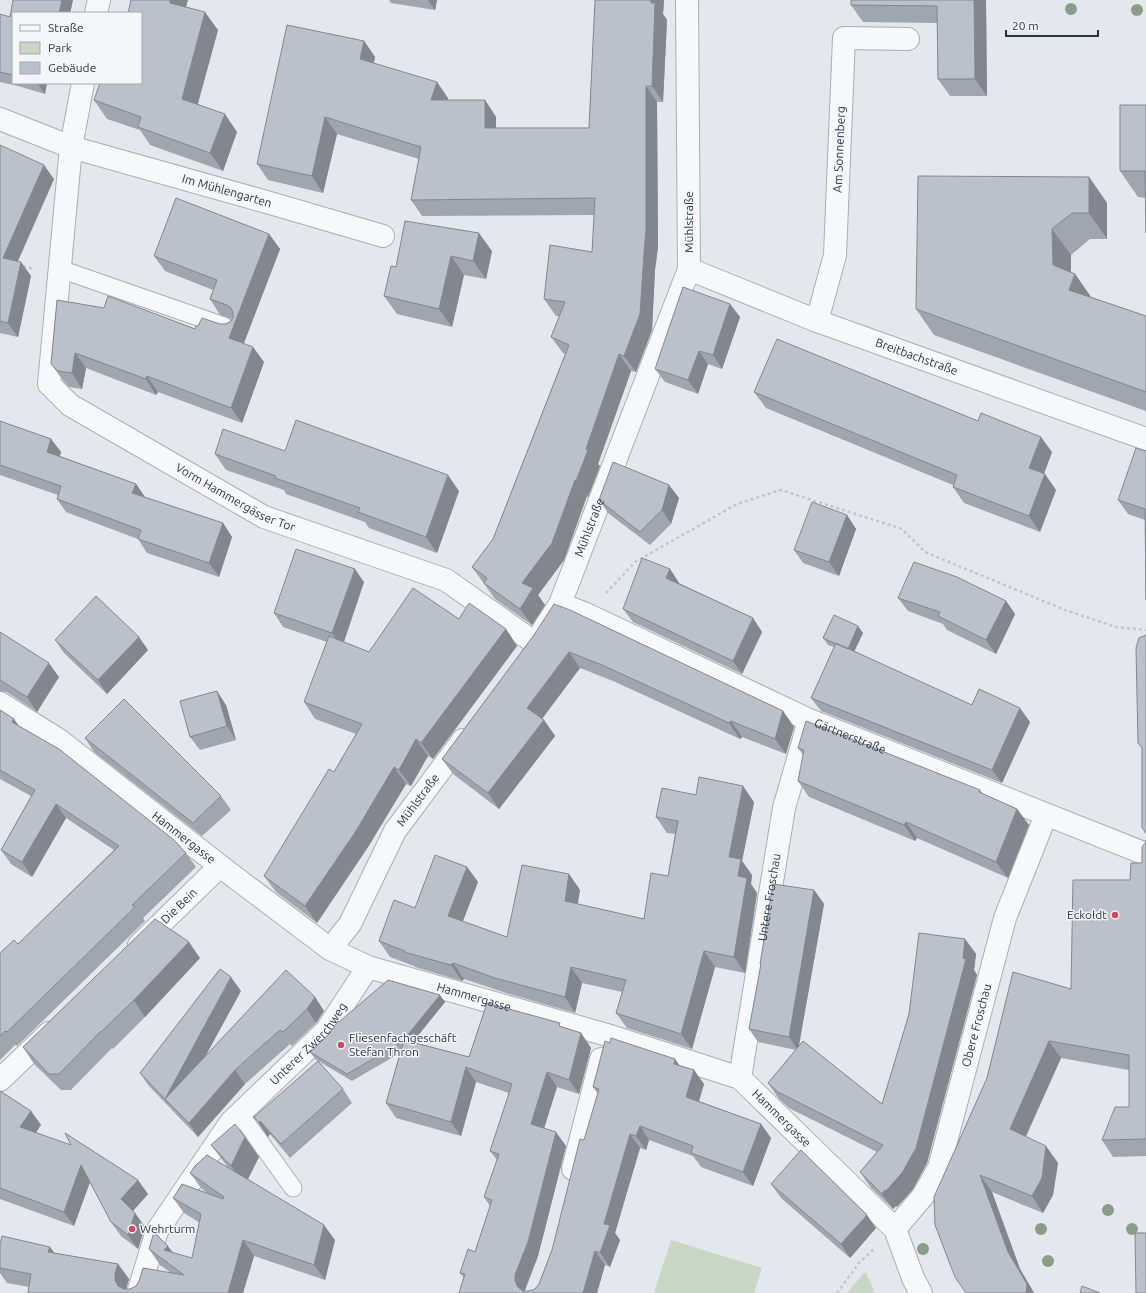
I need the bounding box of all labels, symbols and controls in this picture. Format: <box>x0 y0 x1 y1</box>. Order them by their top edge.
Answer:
legend <box>12 12 142 84</box>
scale bar <box>1006 12 1098 38</box>
text: 20 m <box>1012 19 1039 32</box>
text: Straße <box>48 21 84 34</box>
text: Park <box>48 41 72 54</box>
text: Gebäude <box>48 61 96 74</box>
street label: Am Sonnenberg <box>831 106 847 193</box>
street label: Im Mühlengarten <box>181 171 273 210</box>
street label: Mühlstraße <box>682 191 695 253</box>
street label: Breitbachstraße <box>874 336 960 377</box>
street label: Vorm Hammergässer Tor <box>174 460 297 533</box>
street label: Mühlstraße <box>572 496 606 559</box>
street label: Gärtnerstraße <box>813 716 888 756</box>
street label: Mühlstraße <box>394 771 441 828</box>
street label: Hammergasse <box>150 808 218 866</box>
street label: Untere Froschau <box>755 852 782 942</box>
street label: Die Bein <box>158 885 199 926</box>
place label: Eckoldt <box>1067 908 1107 921</box>
marker: Eckoldt <box>1110 910 1120 920</box>
street label: Hammergasse <box>435 980 513 1013</box>
street label: Obere Froschau <box>959 982 993 1068</box>
street label: Unterer Zwerchweg <box>267 1000 349 1087</box>
place label: Fliesenfachgeschäft Stefan Thron <box>349 1031 457 1058</box>
marker: Fliesenfachgeschäft Stefan Thron <box>336 1040 346 1050</box>
street label: Hammergasse <box>750 1087 814 1149</box>
place label: Wehrturm <box>140 1222 195 1235</box>
marker: Wehrturm <box>127 1224 137 1234</box>

